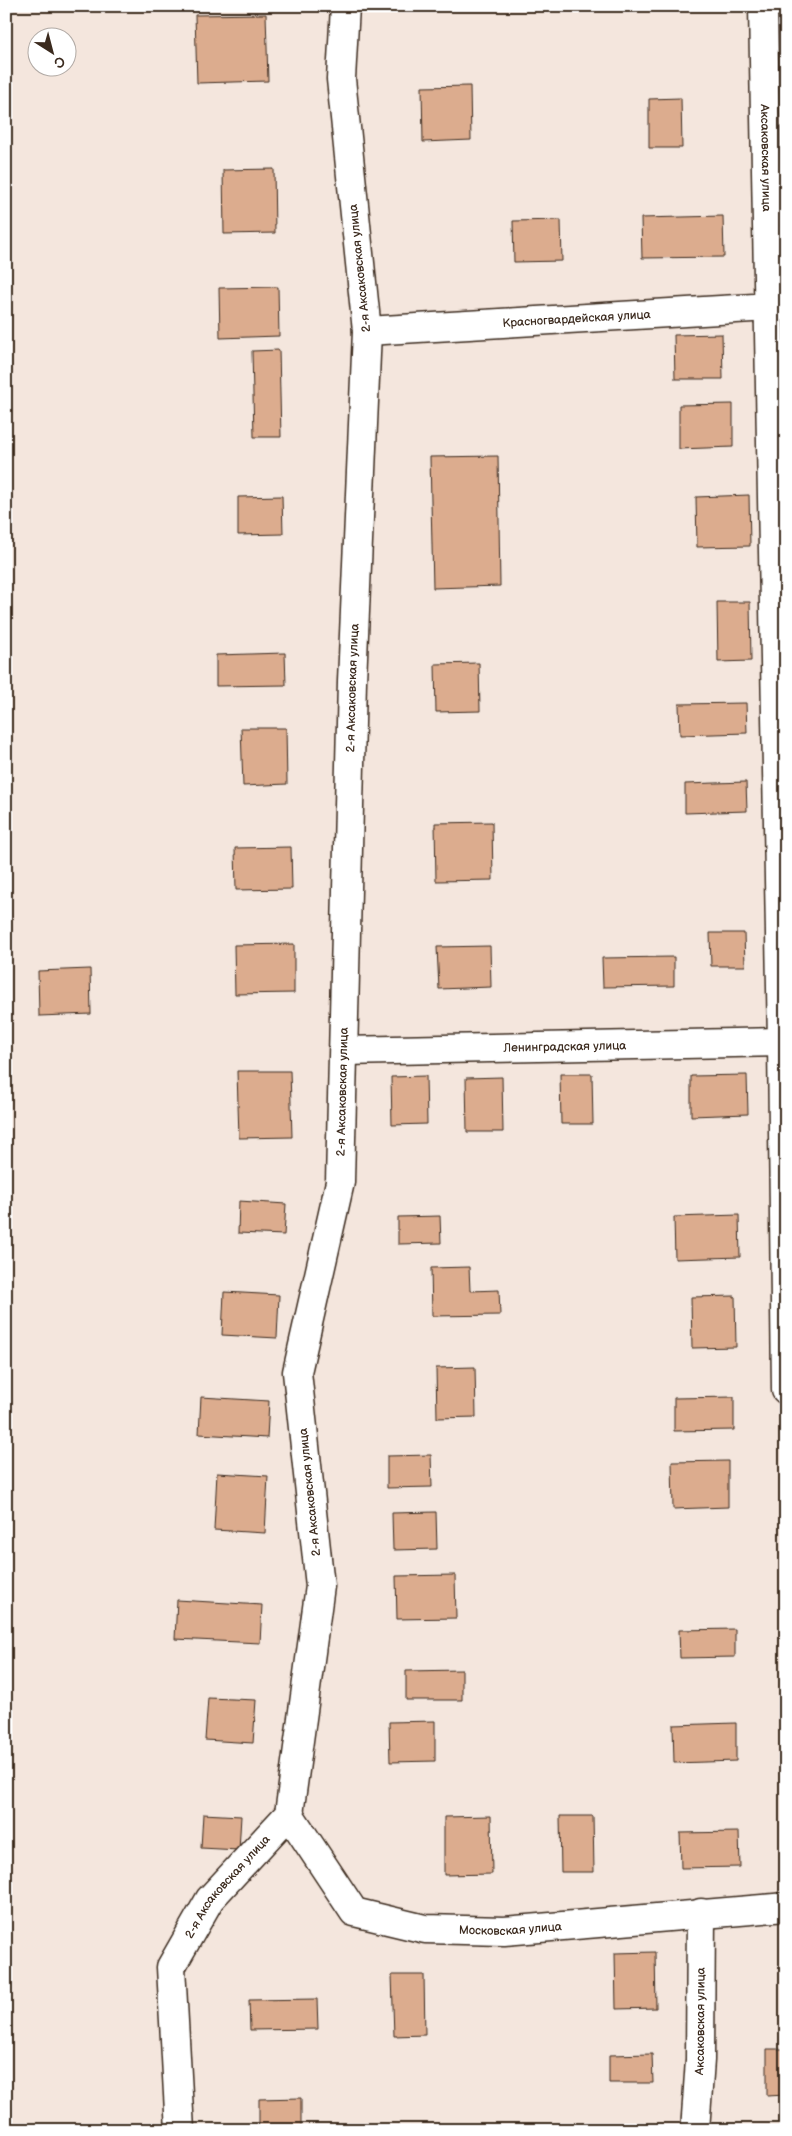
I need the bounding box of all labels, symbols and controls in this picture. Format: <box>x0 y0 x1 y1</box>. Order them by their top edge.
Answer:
north arrow <box>28 28 78 78</box>
text: С <box>50 52 68 72</box>
street label: Аксаковская улица <box>757 103 774 212</box>
street label: 2-я Аксаковская улица <box>346 203 374 333</box>
street label: Красногвардейская улица <box>502 307 651 330</box>
street label: 2-я Аксаковская улица <box>343 623 362 753</box>
street label: 2-я Аксаковская улица <box>333 1027 351 1156</box>
street label: Ленинградская улица <box>502 1038 627 1055</box>
street label: 2-я Аксаковская улица <box>296 1427 324 1557</box>
street label: 2-я Аксаковская улица <box>182 1832 273 1941</box>
street label: Московская улица <box>459 1919 562 1939</box>
street label: Аксаковская улица <box>691 1967 708 2076</box>

